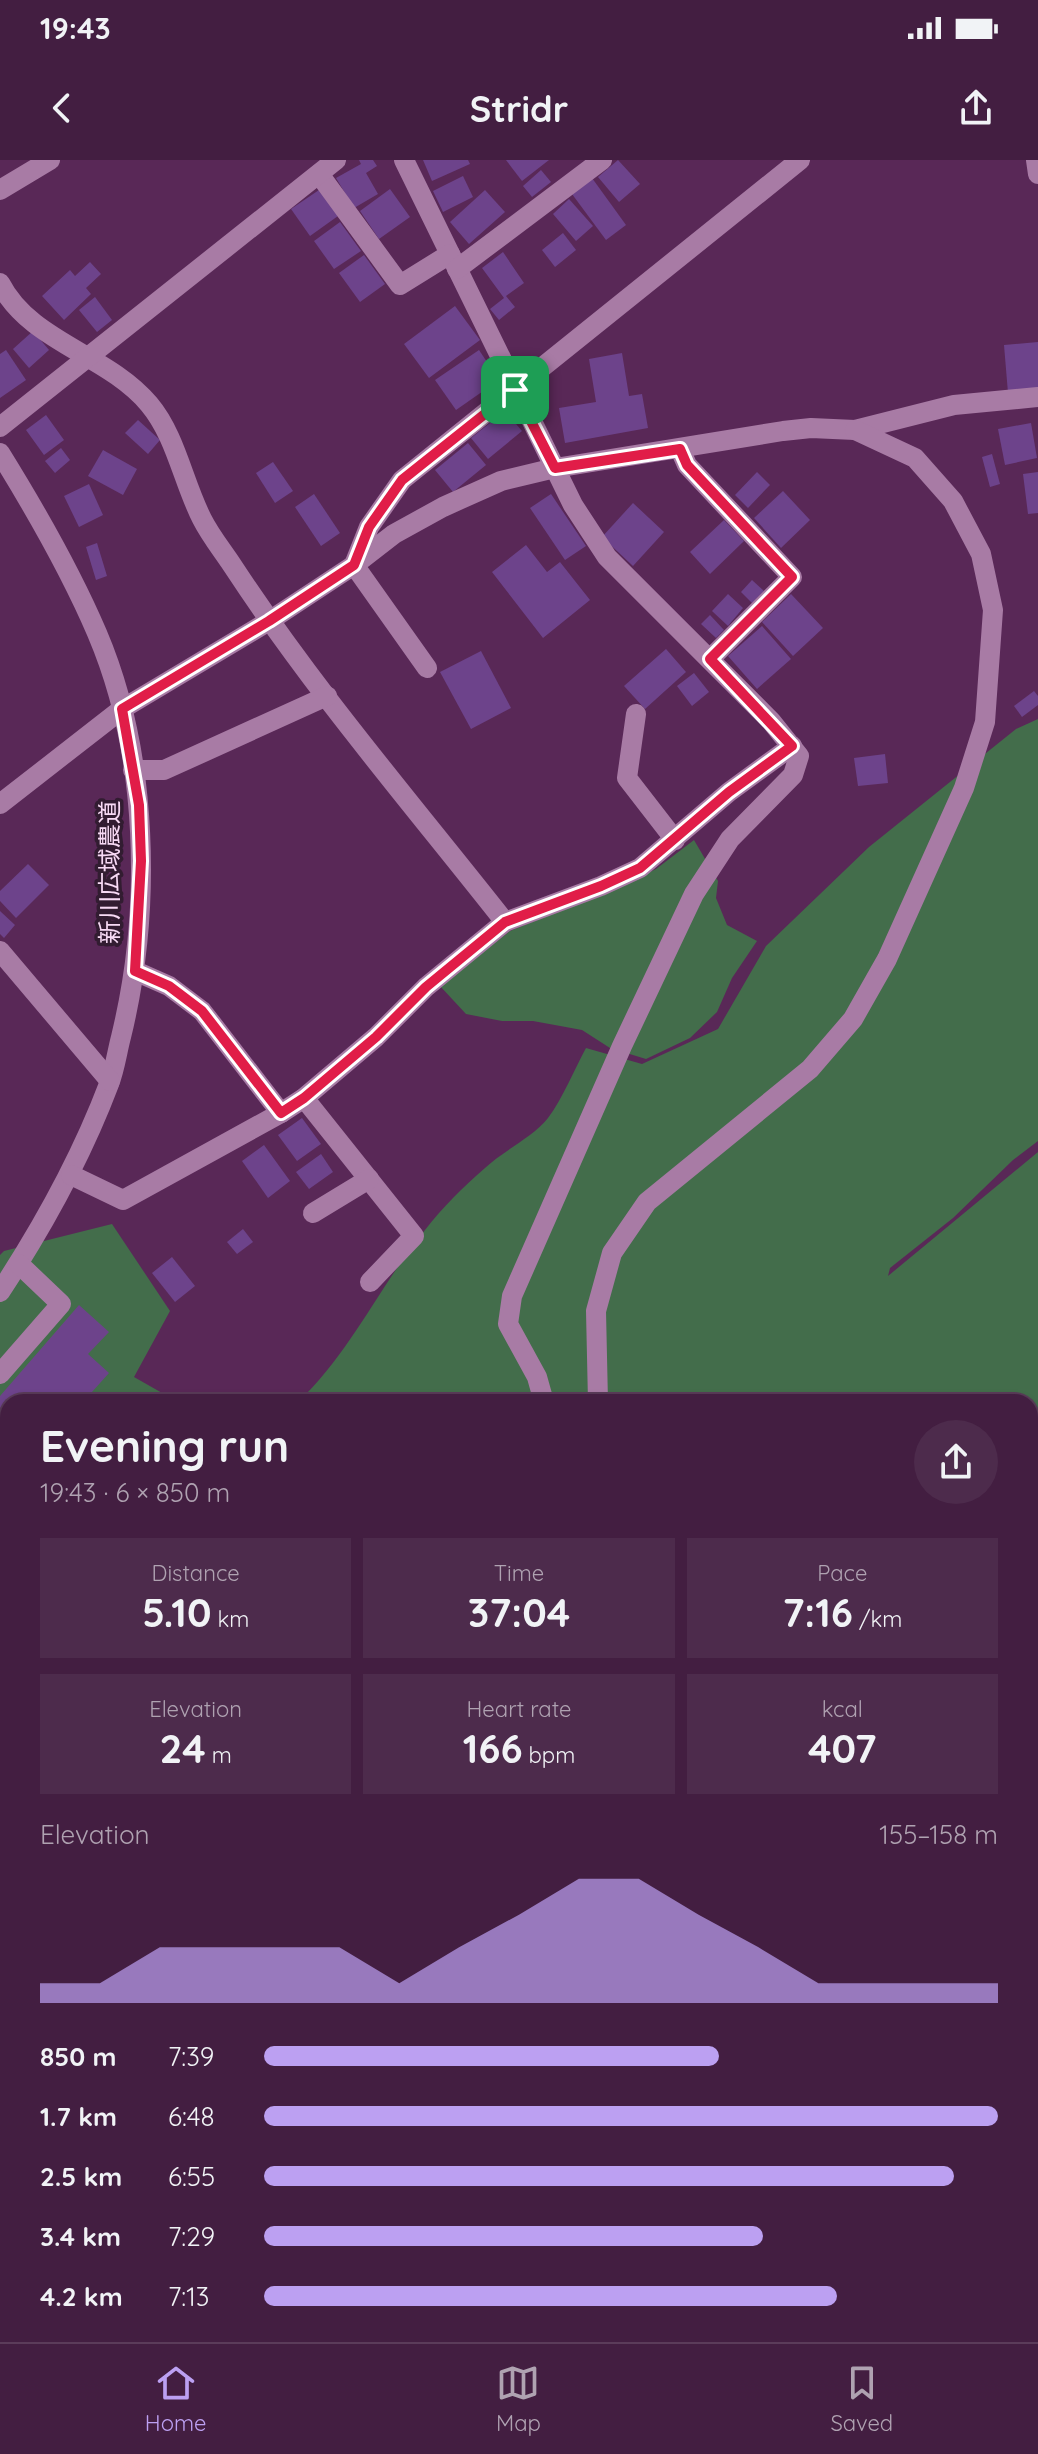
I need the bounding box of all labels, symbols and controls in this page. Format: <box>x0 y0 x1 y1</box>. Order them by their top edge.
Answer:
text: 19:43 <box>40 9 111 47</box>
icon: back <box>40 86 84 130</box>
text: Stridr <box>470 86 568 131</box>
icon: share <box>954 86 998 130</box>
pin <box>481 356 549 424</box>
icon: arrive <box>493 368 537 412</box>
street label: 新川広域農道 <box>94 800 124 944</box>
text: Evening run <box>40 1418 289 1473</box>
button: share <box>914 1420 998 1504</box>
text: 19:43 · 6 × 850 m <box>40 1476 230 1509</box>
text: Distance <box>152 1559 240 1587</box>
text: Time <box>494 1559 544 1587</box>
text: Pace <box>817 1559 867 1587</box>
text: 5.10 <box>142 1587 212 1637</box>
text: 37:04 <box>468 1587 570 1637</box>
text: 7:16 <box>782 1587 853 1637</box>
text: km <box>212 1605 249 1633</box>
text: /km <box>853 1605 902 1633</box>
text: Elevation <box>149 1695 242 1723</box>
text: Heart rate <box>467 1695 571 1723</box>
text: kcal <box>822 1695 863 1723</box>
text: 24 <box>159 1723 206 1773</box>
text: 166 <box>463 1723 523 1773</box>
text: 407 <box>808 1723 877 1773</box>
text: m <box>206 1741 232 1769</box>
text: bpm <box>523 1741 575 1769</box>
text: Elevation <box>40 1818 150 1851</box>
text: 155–158 m <box>879 1818 998 1851</box>
text: 850 m <box>40 2040 116 2073</box>
text: 7:39 <box>168 2040 214 2073</box>
text: 1.7 km <box>40 2100 117 2133</box>
text: 6:48 <box>168 2100 215 2133</box>
text: 2.5 km <box>40 2160 122 2193</box>
text: 6:55 <box>168 2160 215 2193</box>
text: 3.4 km <box>40 2220 121 2253</box>
text: 7:29 <box>168 2220 215 2253</box>
text: 4.2 km <box>40 2280 123 2313</box>
text: 7:13 <box>168 2280 209 2313</box>
tab: Home <box>145 2361 206 2437</box>
tab: Map <box>496 2361 541 2437</box>
tab: Saved <box>830 2361 893 2437</box>

